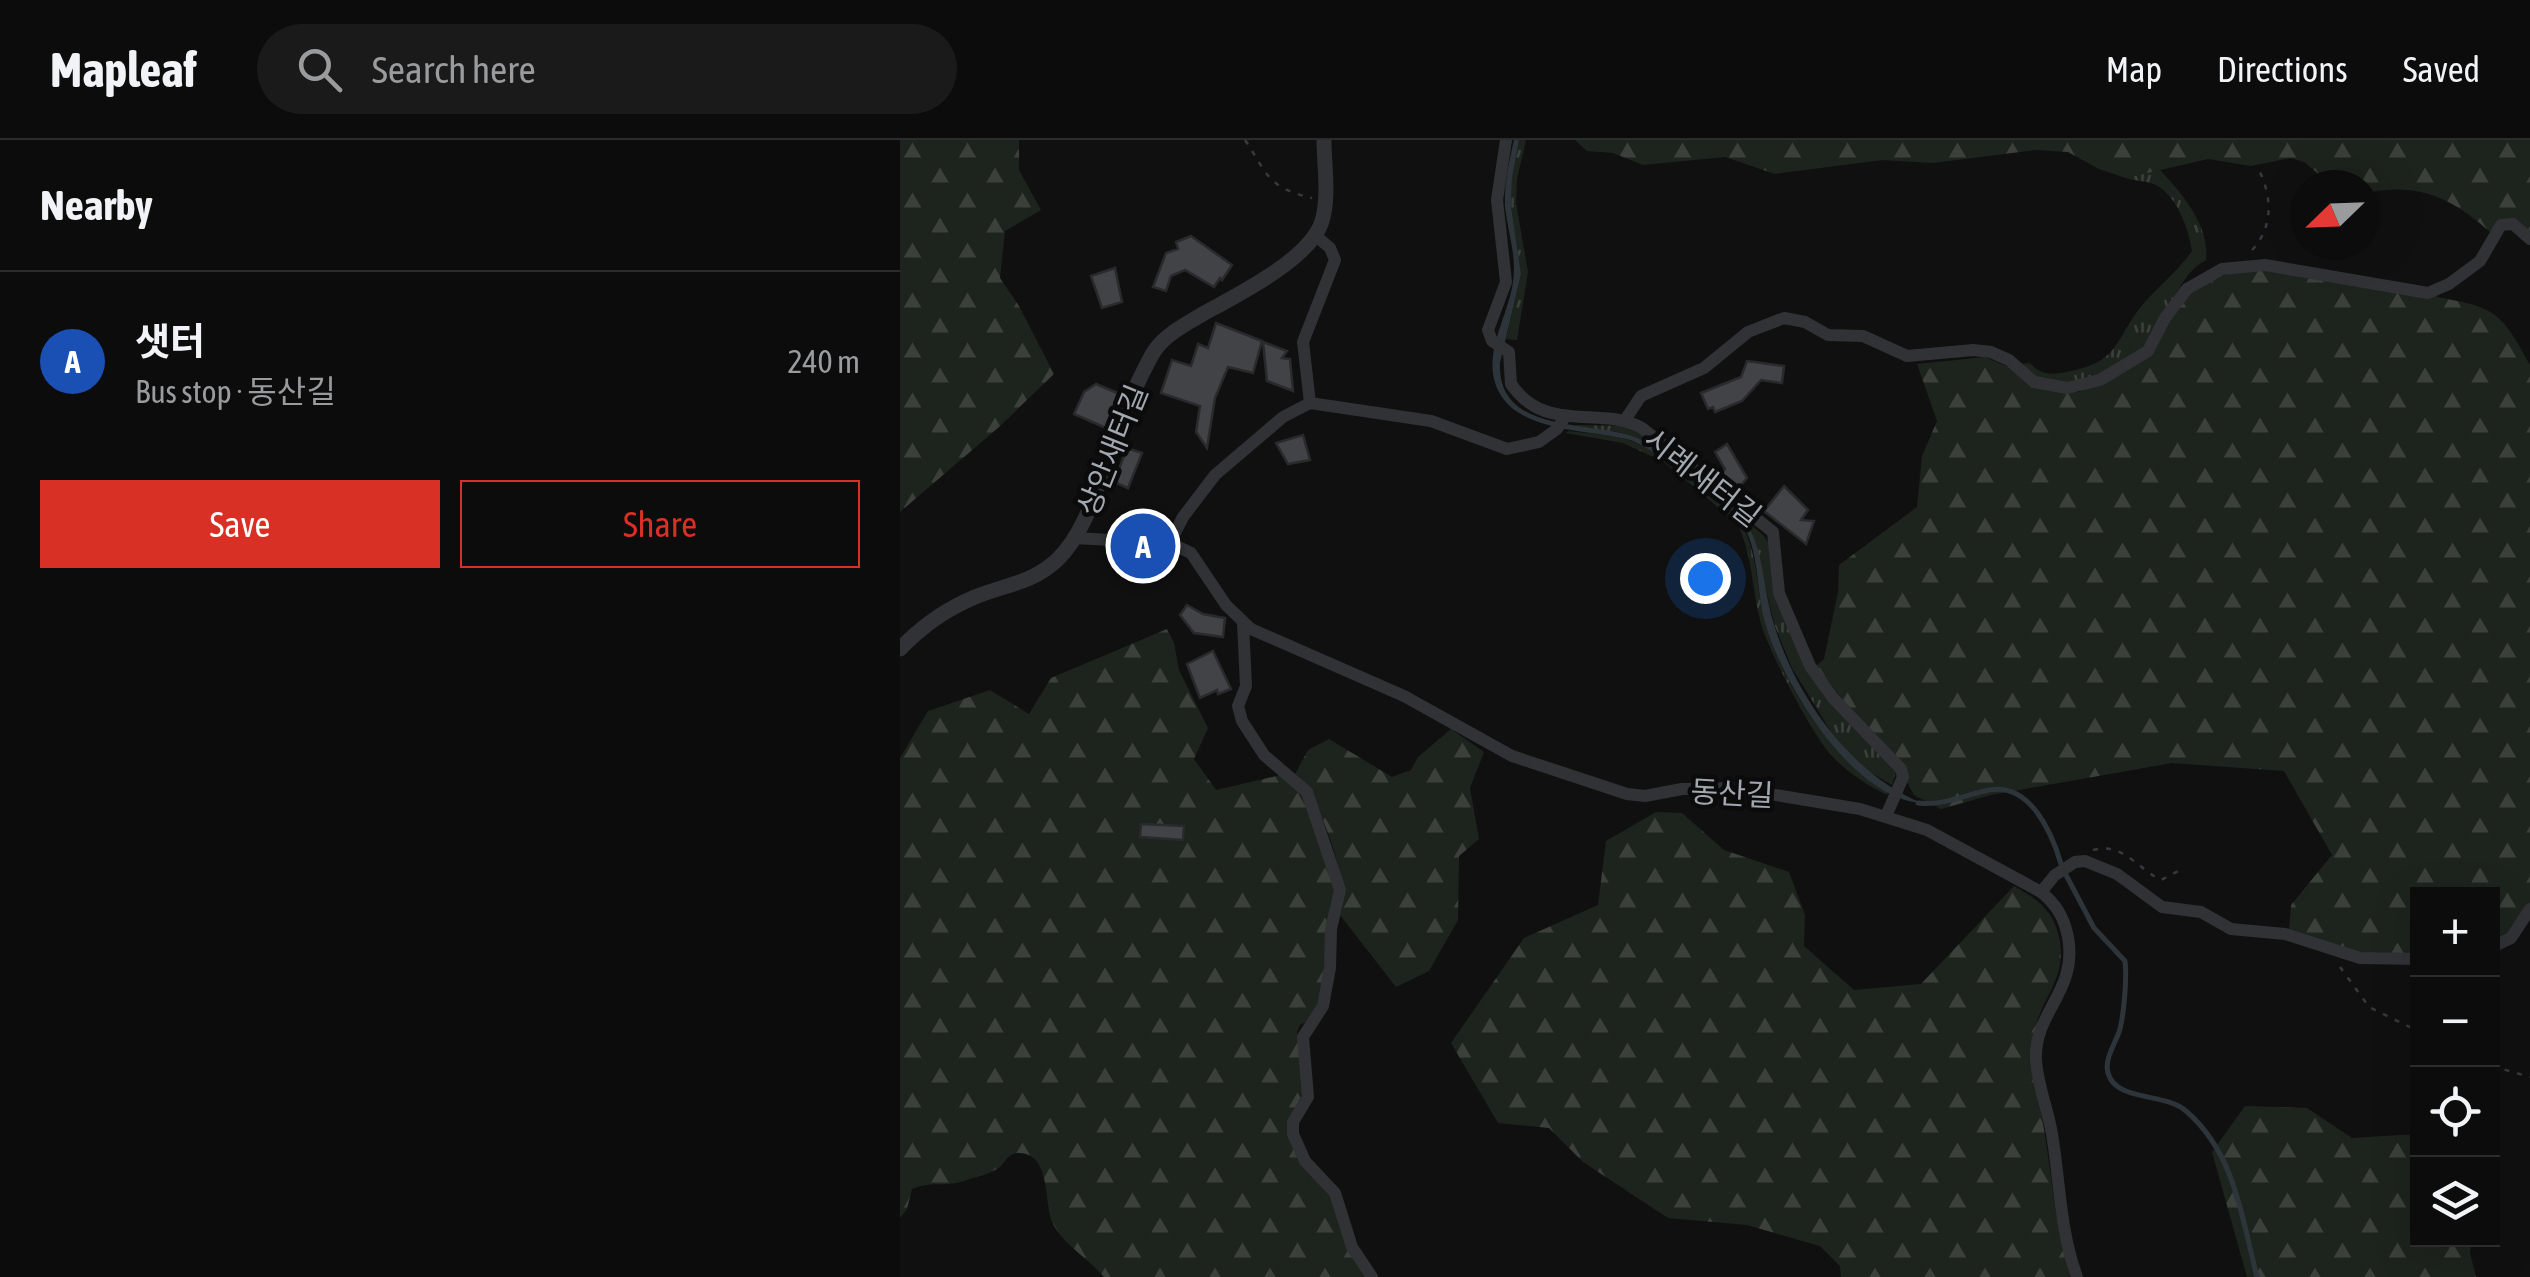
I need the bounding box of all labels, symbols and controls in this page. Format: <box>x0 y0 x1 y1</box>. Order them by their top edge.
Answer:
search box <box>257 24 957 114</box>
text: Mapleaf <box>50 42 197 97</box>
icon: search <box>292 42 347 97</box>
text: Search here <box>372 48 536 91</box>
text: Map <box>2106 49 2162 89</box>
text: Directions <box>2217 49 2348 89</box>
text: Saved <box>2403 49 2480 89</box>
north arrow <box>2290 170 2380 260</box>
text: Nearby <box>40 181 153 229</box>
text: 샛터 <box>135 320 205 363</box>
text: A <box>65 343 80 380</box>
text: 240 m <box>787 343 860 380</box>
text: Bus stop · 동산길 <box>135 373 336 410</box>
street label: 상안새터길 <box>1070 380 1154 520</box>
street label: 시례새터길 <box>1638 421 1768 533</box>
button: Save <box>40 480 440 568</box>
button: Share <box>460 480 860 568</box>
pin: A <box>1110 508 1176 584</box>
your location <box>1680 553 1731 604</box>
street label: 동산길 <box>1690 774 1774 812</box>
map controls <box>2410 887 2500 1247</box>
button: + <box>2410 887 2500 977</box>
button: − <box>2410 977 2500 1067</box>
button: locate <box>2410 1067 2500 1157</box>
button: layers <box>2410 1157 2500 1247</box>

